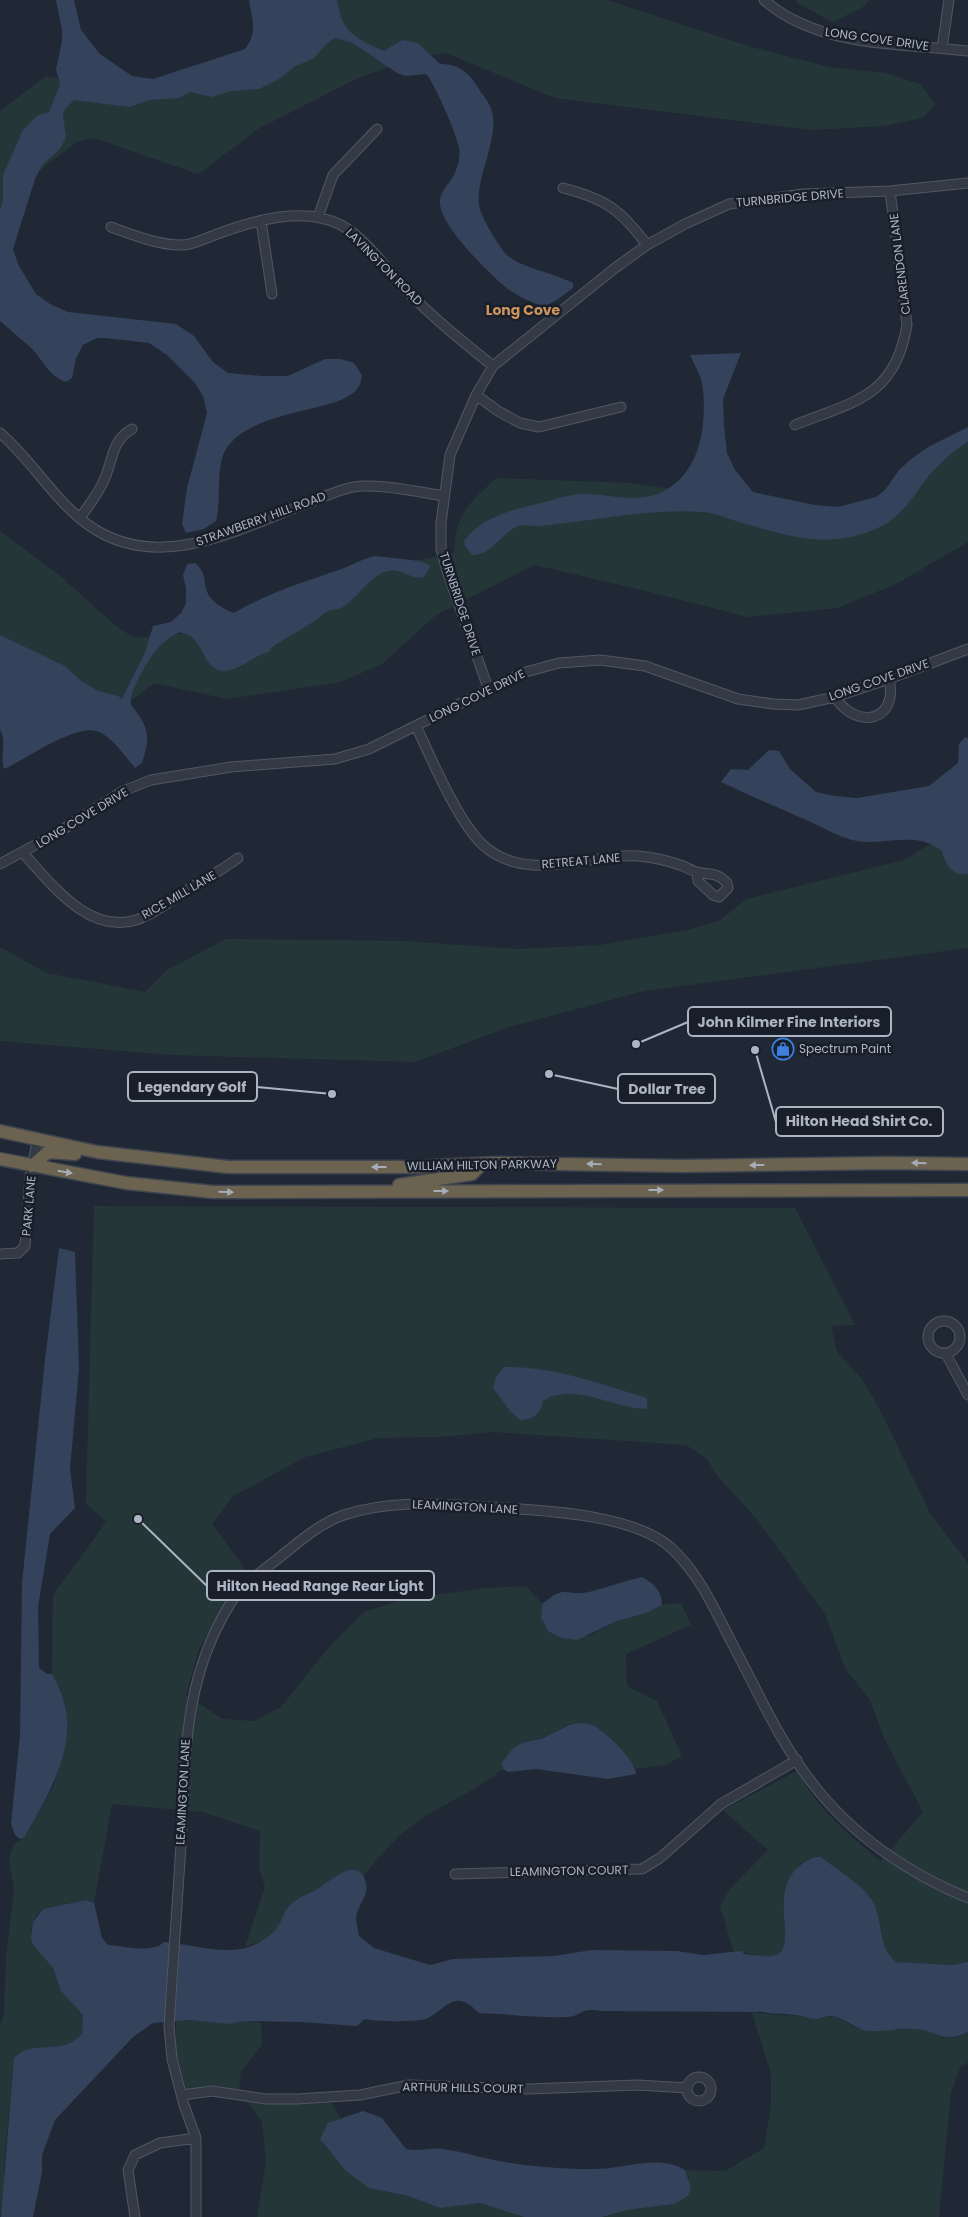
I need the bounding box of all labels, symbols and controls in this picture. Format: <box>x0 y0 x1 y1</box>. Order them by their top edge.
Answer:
street label: LONG COVE DRIVE <box>824 23 930 54</box>
street label: TURNBRIDGE DRIVE <box>735 184 845 211</box>
street label: CLARENDON LANE <box>885 212 914 316</box>
street label: LAVINGTON ROAD <box>342 224 427 309</box>
district label: Long Cove <box>486 300 561 320</box>
street label: STRAWBERRY HILL ROAD <box>194 487 328 550</box>
street label: TURNBRIDGE DRIVE <box>436 550 485 658</box>
street label: LONG COVE DRIVE <box>827 654 931 705</box>
street label: LONG COVE DRIVE <box>426 665 528 726</box>
street label: LONG COVE DRIVE <box>32 783 131 852</box>
street label: RETREAT LANE <box>541 849 621 872</box>
street label: RICE MILL LANE <box>138 866 219 923</box>
callout: John Kilmer Fine Interiors <box>688 1007 891 1036</box>
text: John Kilmer Fine Interiors <box>698 1012 881 1032</box>
shop icon: Spectrum Paint <box>771 1037 795 1061</box>
place label: Spectrum Paint <box>799 1040 891 1057</box>
callout: Legendary Golf <box>128 1072 257 1101</box>
callout: Dollar Tree <box>618 1074 715 1103</box>
text: Legendary Golf <box>138 1077 246 1097</box>
text: Dollar Tree <box>628 1079 706 1099</box>
callout: Hilton Head Shirt Co. <box>776 1107 943 1136</box>
text: Hilton Head Shirt Co. <box>786 1111 932 1131</box>
street label: WILLIAM HILTON PARKWAY <box>407 1155 557 1174</box>
one-way arrow <box>911 1159 927 1167</box>
one-way arrow <box>586 1160 602 1168</box>
one-way arrow <box>749 1161 765 1169</box>
one-way arrow <box>371 1163 387 1171</box>
one-way arrow <box>57 1168 73 1176</box>
street label: PARK LANE <box>17 1175 40 1237</box>
one-way arrow <box>648 1186 664 1194</box>
one-way arrow <box>433 1187 449 1195</box>
one-way arrow <box>218 1188 234 1196</box>
street label: LEAMINGTON LANE <box>412 1495 518 1518</box>
callout: Hilton Head Range Rear Light <box>207 1571 434 1600</box>
text: Hilton Head Range Rear Light <box>216 1576 424 1596</box>
street label: LEAMINGTON LANE <box>171 1739 194 1845</box>
street label: LEAMINGTON COURT <box>510 1861 629 1880</box>
street label: ARTHUR HILLS COURT <box>402 2078 524 2097</box>

